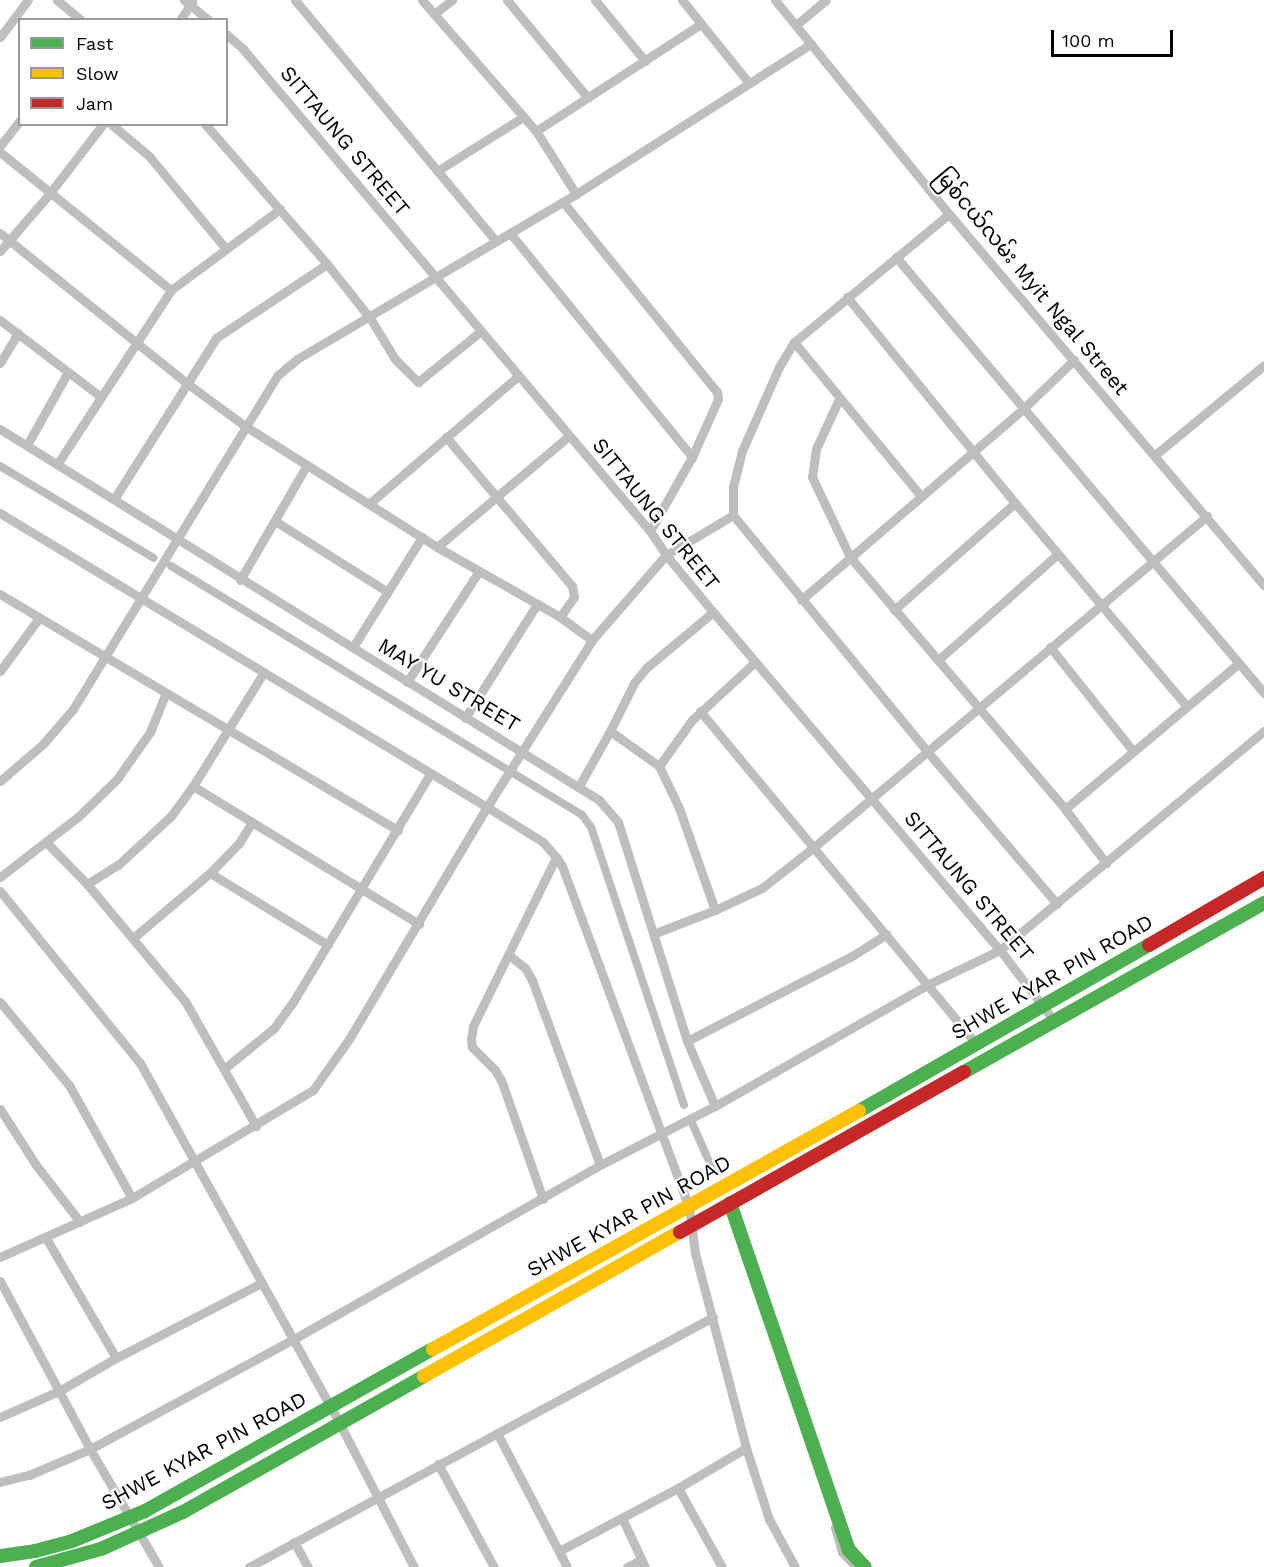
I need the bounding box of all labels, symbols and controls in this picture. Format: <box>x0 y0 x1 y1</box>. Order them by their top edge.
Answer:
legend <box>18 18 228 126</box>
scale bar <box>1054 18 1176 56</box>
text: 100 m <box>1062 30 1115 51</box>
text: Fast <box>76 33 113 54</box>
street label: SITTAUNG STREET <box>275 61 415 221</box>
text: Slow <box>76 63 119 84</box>
text: Jam <box>76 93 113 114</box>
street label: မြစ်ငယ်လမ်း Myit Ngal Street <box>930 164 1134 400</box>
street label: SITTAUNG STREET <box>587 433 725 595</box>
street label: MAY YU STREET <box>373 632 525 738</box>
street label: SITTAUNG STREET <box>899 806 1039 966</box>
street label: SHWE KYAR PIN ROAD <box>947 909 1157 1045</box>
street label: SHWE KYAR PIN ROAD <box>523 1150 735 1282</box>
street label: SHWE KYAR PIN ROAD <box>97 1386 311 1516</box>

